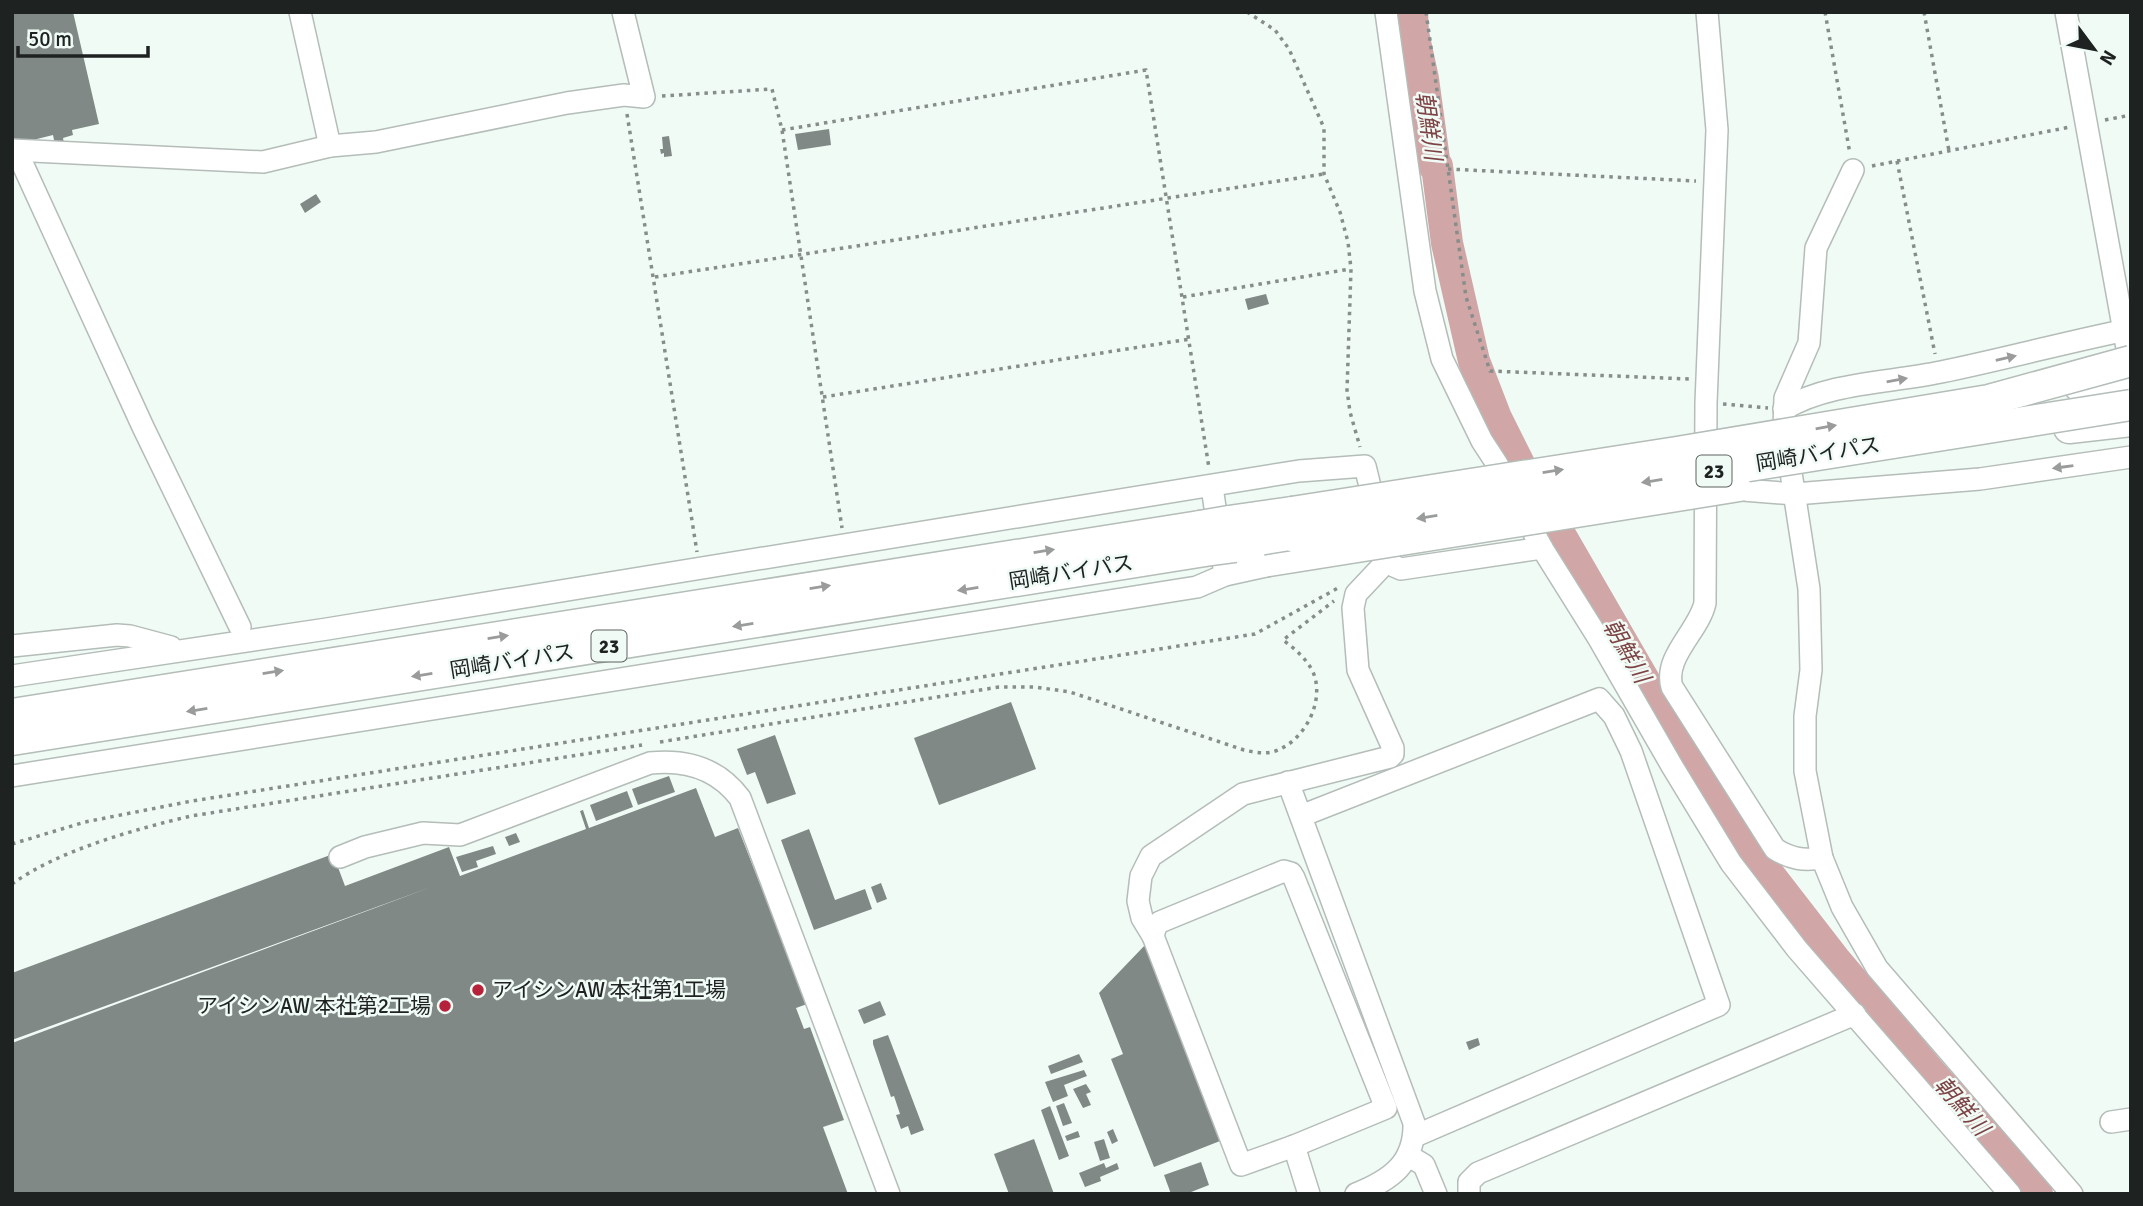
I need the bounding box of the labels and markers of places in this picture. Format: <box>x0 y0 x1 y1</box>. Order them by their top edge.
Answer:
place label: アイシンAW 本社第1工場 <box>492 977 726 1003</box>
marker: アイシンAW 本社第1工場 <box>470 982 486 998</box>
place label: アイシンAW 本社第2工場 <box>197 993 431 1019</box>
marker: アイシンAW 本社第2工場 <box>437 998 453 1014</box>

